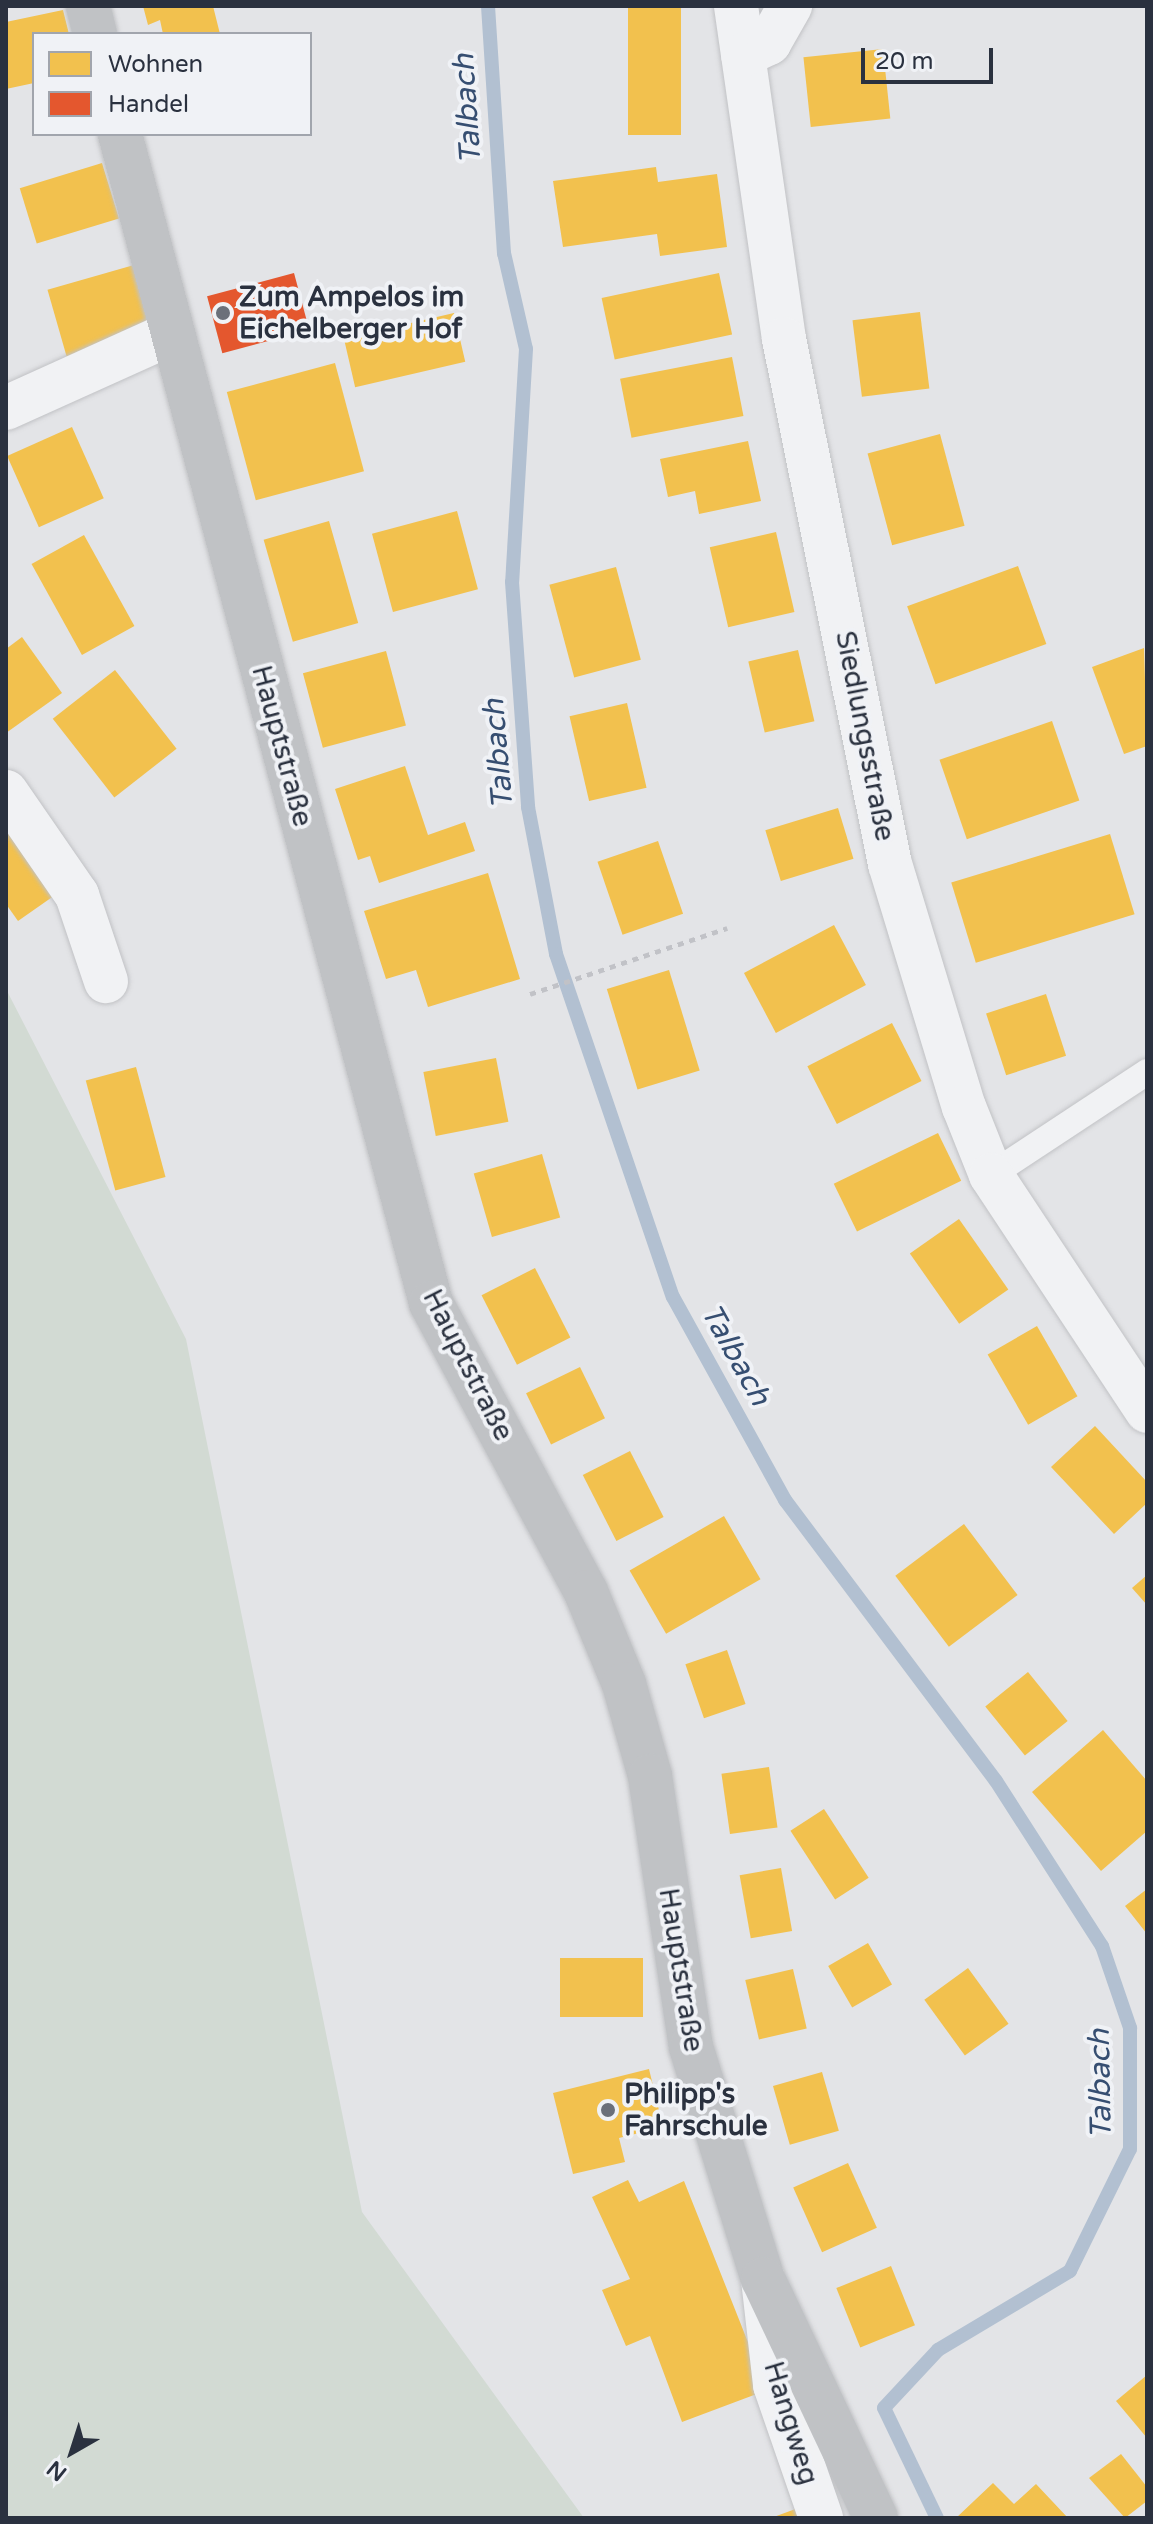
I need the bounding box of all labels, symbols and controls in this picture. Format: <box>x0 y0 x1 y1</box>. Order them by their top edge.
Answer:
legend <box>32 32 312 136</box>
scale bar <box>865 32 997 82</box>
text: 20 m <box>875 47 933 76</box>
text: Wohnen <box>108 50 203 79</box>
water label: Talbach <box>446 53 490 165</box>
text: Handel <box>108 90 189 119</box>
place label: Zum Ampelos im Eichelberger Hof <box>239 280 464 346</box>
marker: Zum Ampelos im Eichelberger Hof <box>214 304 232 322</box>
street label: Siedlungsstraße <box>828 628 902 844</box>
street label: Hauptstraße <box>244 662 320 830</box>
water label: Talbach <box>476 698 522 810</box>
street label: Hauptstraße <box>415 1284 521 1446</box>
water label: Talbach <box>693 1298 777 1412</box>
street label: Hauptstraße <box>651 1886 711 2054</box>
water label: Talbach <box>1082 2029 1120 2139</box>
place label: Philipp's Fahrschule <box>624 2077 768 2143</box>
marker: Philipp's Fahrschule <box>599 2101 617 2119</box>
street label: Hangweg <box>756 2357 826 2489</box>
north arrow <box>32 2412 112 2492</box>
text: N <box>42 2455 72 2486</box>

